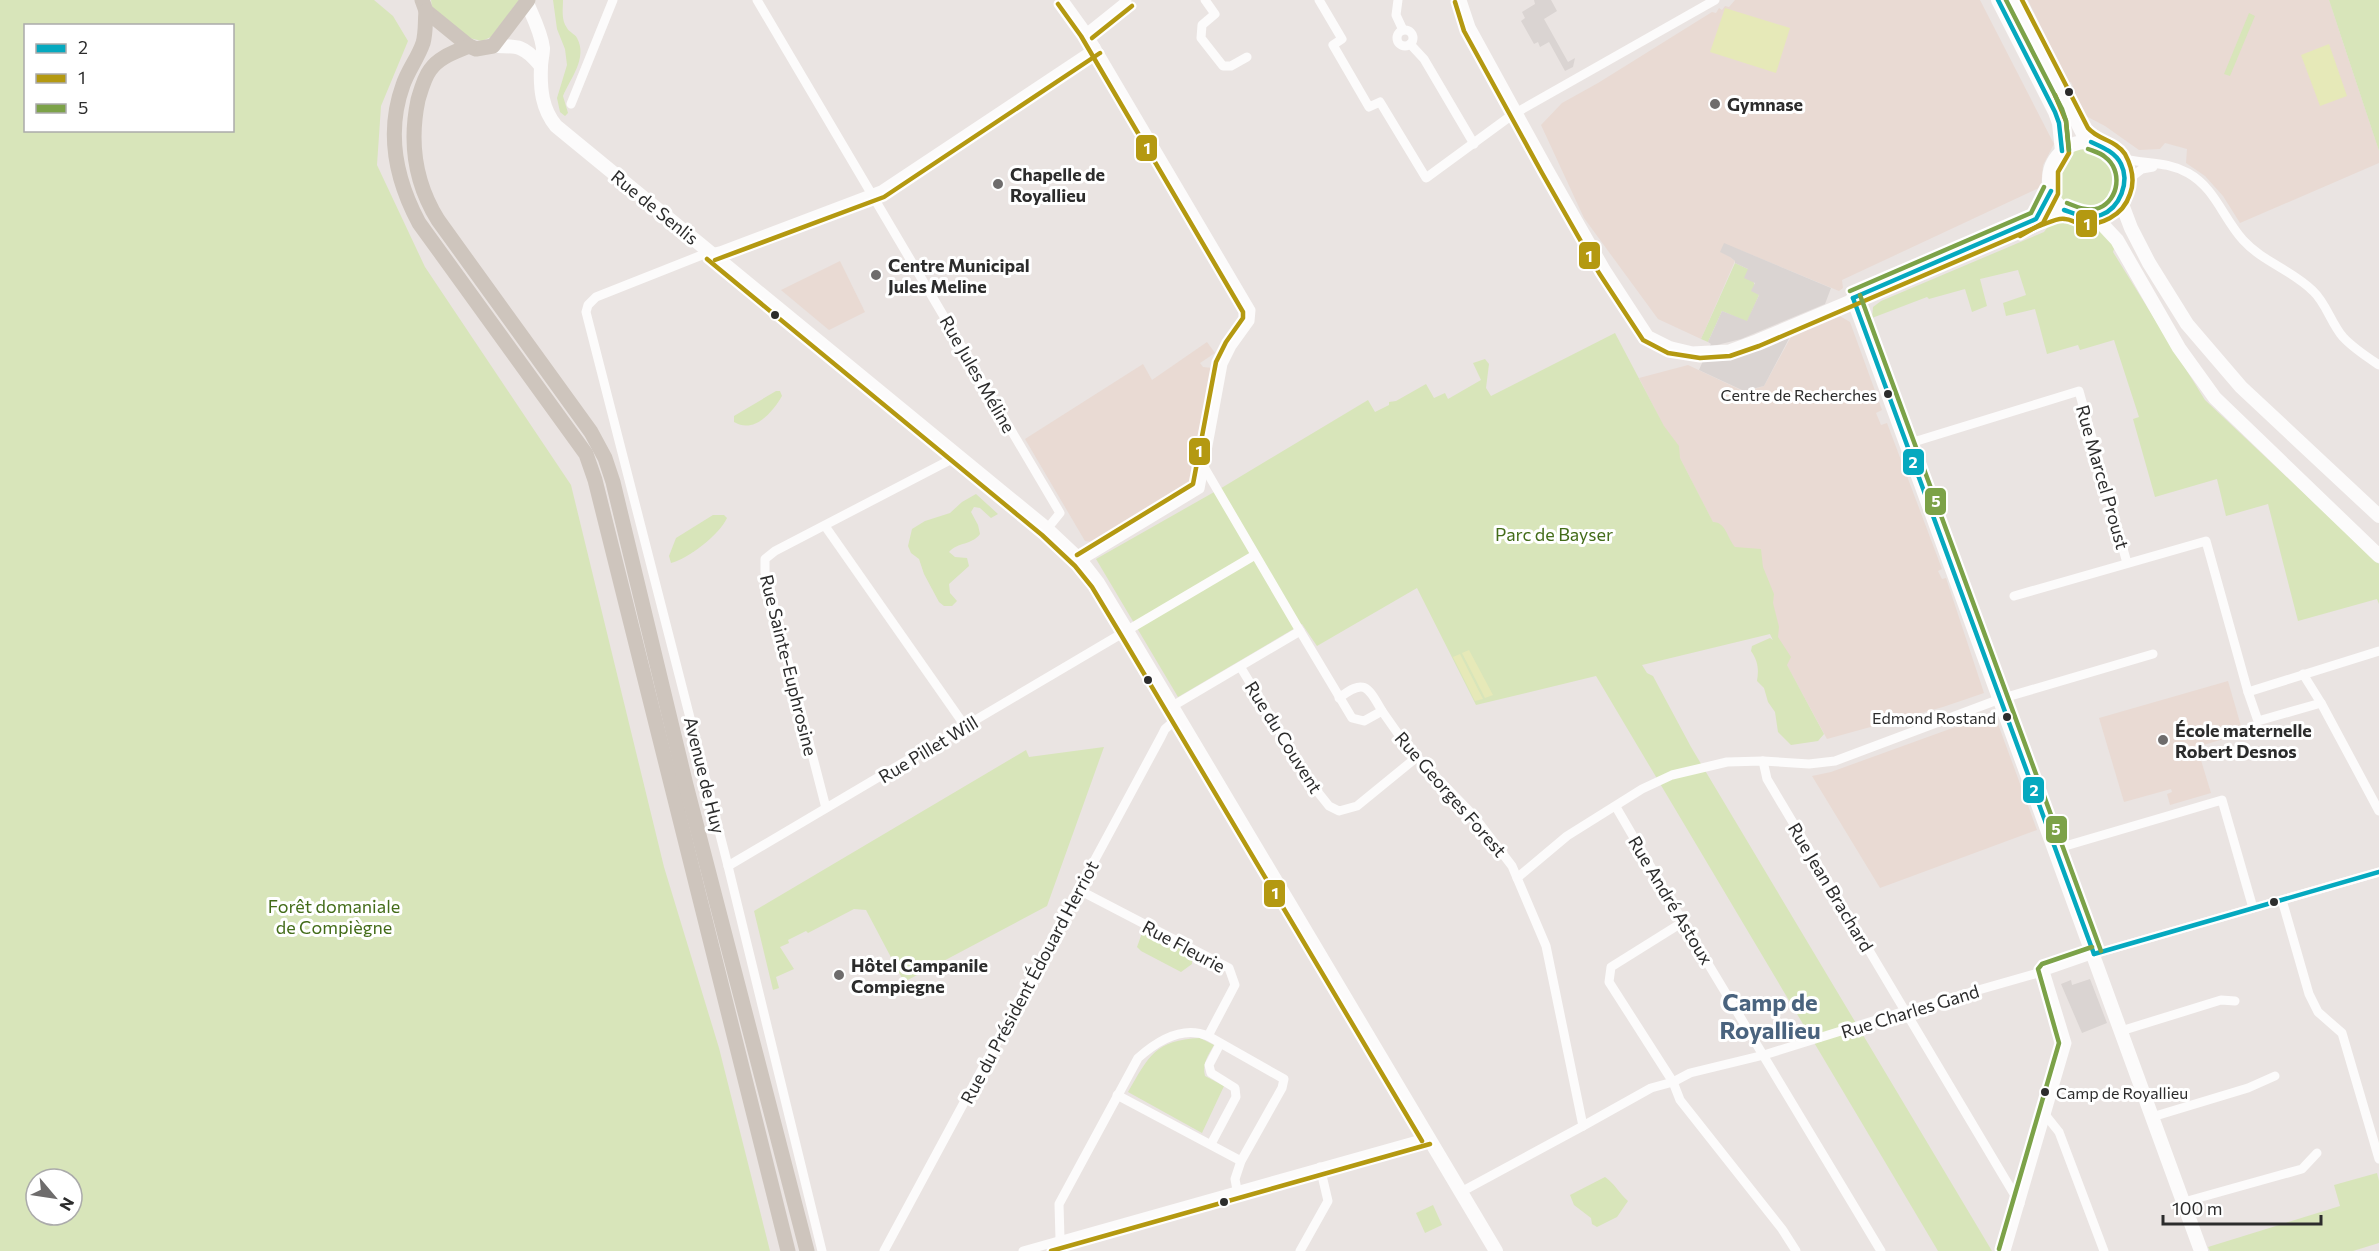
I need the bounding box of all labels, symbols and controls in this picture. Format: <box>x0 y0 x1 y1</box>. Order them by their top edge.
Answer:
legend <box>24 24 234 132</box>
text: 2 <box>78 36 88 58</box>
text: 1 <box>78 66 86 88</box>
unlabelled marker <box>2063 86 2075 98</box>
place label: Gymnase <box>1727 93 1803 115</box>
text: 5 <box>78 96 88 118</box>
marker: Gymnase <box>1708 97 1722 111</box>
line badge: 1 <box>1135 134 1158 162</box>
text: 1 <box>1143 138 1151 157</box>
place label: Chapelle de Royallieu <box>1010 163 1105 206</box>
street label: Rue de Senlis <box>607 165 703 249</box>
marker: Chapelle de Royallieu <box>991 177 1005 191</box>
line badge: 1 <box>2075 209 2098 238</box>
text: 1 <box>2083 214 2091 233</box>
line badge: 1 <box>1578 241 1601 270</box>
text: 1 <box>1585 246 1593 265</box>
place label: Centre Municipal Jules Meline <box>888 254 1030 297</box>
marker: Centre Municipal Jules Meline <box>869 268 883 282</box>
unlabelled marker <box>769 309 781 321</box>
street label: Rue Jules Méline <box>936 311 1020 437</box>
place label: Centre de Recherches <box>1720 385 1877 404</box>
marker: Centre de Recherches <box>1882 388 1894 400</box>
street label: Rue Marcel Proust <box>2072 402 2134 552</box>
line badge: 1 <box>1188 437 1211 466</box>
text: 1 <box>1195 441 1203 460</box>
line badge: 2 <box>1902 448 1925 476</box>
text: 2 <box>1908 452 1918 471</box>
line badge: 5 <box>1924 487 1947 516</box>
text: 5 <box>1931 491 1941 510</box>
park label: Parc de Bayser <box>1495 523 1613 545</box>
street label: Rue Sainte-Euphrosine <box>756 572 822 758</box>
unlabelled marker <box>1142 674 1154 686</box>
street label: Rue du Couvent <box>1241 677 1327 797</box>
place label: Edmond Rostand <box>1872 708 1996 727</box>
street label: Rue Pillet Will <box>874 711 982 787</box>
marker: Edmond Rostand <box>2001 711 2013 723</box>
street label: Avenue de Huy <box>680 714 730 836</box>
place label: École maternelle Robert Desnos <box>2175 719 2312 762</box>
street label: Rue Georges Forest <box>1391 727 1511 861</box>
marker: École maternelle Robert Desnos <box>2156 733 2170 747</box>
line badge: 2 <box>2022 776 2045 804</box>
text: 2 <box>2029 780 2039 799</box>
line badge: 5 <box>2045 815 2068 844</box>
street label: Rue Jean Brachard <box>1784 818 1878 956</box>
text: 5 <box>2051 819 2061 838</box>
street label: Rue André Astoux <box>1624 832 1718 969</box>
street label: Rue du Président Édouard Herriot <box>955 857 1103 1107</box>
line badge: 1 <box>1263 879 1286 908</box>
text: 1 <box>1271 883 1279 902</box>
park label: Forêt domaniale de Compiègne <box>268 895 400 938</box>
unlabelled marker <box>2268 896 2280 908</box>
street label: Rue Fleurie <box>1139 915 1229 977</box>
place label: Hôtel Campanile Compiegne <box>851 954 988 997</box>
marker: Hôtel Campanile Compiegne <box>832 968 846 982</box>
street label: Rue Charles Gand <box>1838 980 1982 1042</box>
district label: Camp de Royallieu <box>1719 987 1821 1044</box>
place label: Camp de Royallieu <box>2056 1083 2188 1102</box>
marker: Camp de Royallieu <box>2039 1086 2051 1098</box>
north arrow <box>24 1167 84 1227</box>
scale bar <box>2163 1188 2320 1226</box>
text: N <box>56 1195 79 1214</box>
unlabelled marker <box>1218 1196 1230 1208</box>
text: 100 m <box>2172 1197 2222 1219</box>

